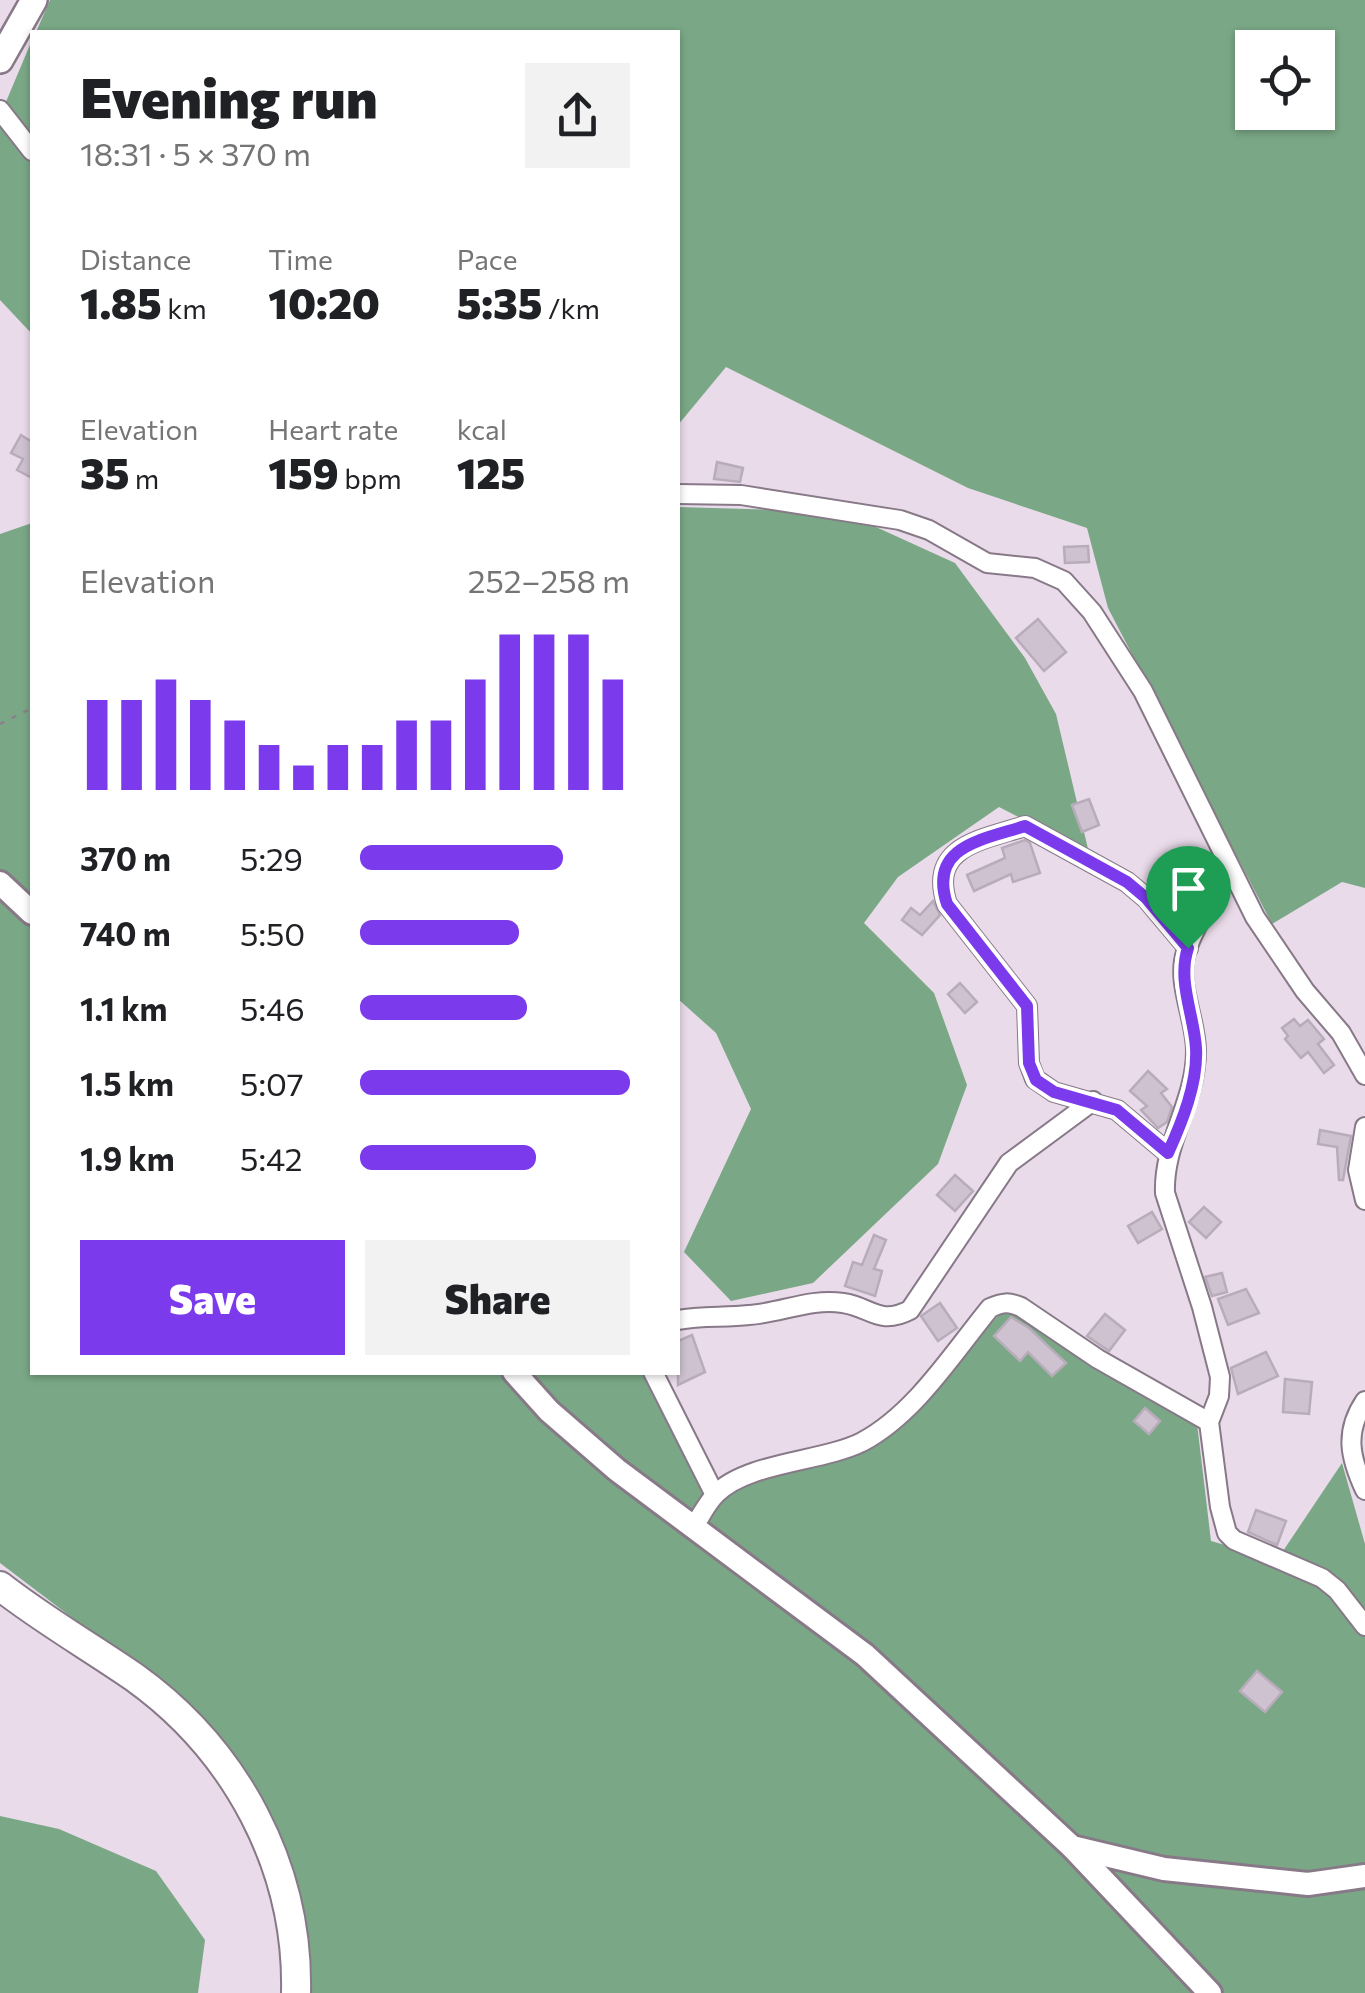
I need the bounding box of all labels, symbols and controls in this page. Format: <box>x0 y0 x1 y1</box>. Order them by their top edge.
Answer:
map controls <box>1235 30 1335 130</box>
button: locate <box>1235 30 1335 130</box>
text: Evening run <box>80 62 378 129</box>
button: share <box>525 63 630 168</box>
text: 18:31 · 5 × 370 m <box>80 133 311 173</box>
text: Distance <box>80 242 191 276</box>
text: Time <box>268 242 333 276</box>
text: Pace <box>457 242 518 276</box>
text: 1.85 <box>80 276 162 328</box>
text: 10:20 <box>268 276 380 328</box>
text: 5:35 <box>457 276 543 328</box>
text: km <box>162 291 207 325</box>
text: /km <box>543 291 600 325</box>
text: Elevation <box>80 412 198 446</box>
text: Heart rate <box>268 412 398 446</box>
text: kcal <box>457 412 507 446</box>
text: 35 <box>80 446 129 498</box>
text: 159 <box>268 446 339 498</box>
text: 125 <box>457 446 525 498</box>
text: m <box>129 461 159 495</box>
text: bpm <box>339 461 402 495</box>
text: Elevation <box>80 560 215 600</box>
text: 252–258 m <box>468 560 630 600</box>
text: 370 m <box>80 838 171 878</box>
text: 5:29 <box>240 838 303 878</box>
pin <box>1146 846 1231 949</box>
icon: arrive <box>1161 861 1216 916</box>
text: 740 m <box>80 913 171 953</box>
text: 5:50 <box>240 913 305 953</box>
text: 1.1 km <box>80 988 167 1028</box>
text: 5:46 <box>240 988 305 1028</box>
text: 1.5 km <box>80 1063 174 1103</box>
text: 5:07 <box>240 1063 304 1103</box>
text: 1.9 km <box>80 1138 175 1178</box>
text: 5:42 <box>240 1138 302 1178</box>
button: Save <box>80 1240 345 1355</box>
button: Share <box>365 1240 630 1355</box>

